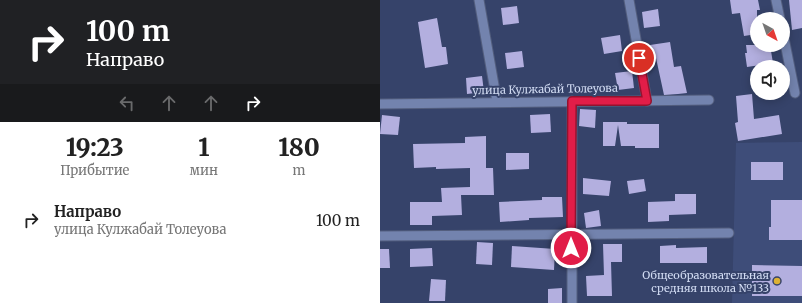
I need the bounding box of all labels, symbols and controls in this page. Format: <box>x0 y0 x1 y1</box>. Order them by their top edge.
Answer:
north arrow <box>750 12 790 52</box>
map controls <box>750 12 790 100</box>
text: 100 m <box>86 13 170 49</box>
icon: right <box>20 16 72 68</box>
pin <box>622 41 656 75</box>
icon: arrive <box>628 47 650 69</box>
text: Направо <box>86 48 164 71</box>
button: sound <box>750 60 790 100</box>
street label: улица Кулжабай Толеуова <box>472 81 618 97</box>
icon: left <box>116 92 138 114</box>
icon: ahead <box>158 92 180 114</box>
icon: ahead <box>200 92 222 114</box>
icon: right <box>242 92 264 114</box>
text: 19:23 <box>66 132 124 163</box>
text: 1 <box>198 132 209 163</box>
text: 180 <box>278 132 320 163</box>
text: Прибытие <box>60 162 129 179</box>
text: мин <box>190 162 218 179</box>
text: m <box>293 162 305 179</box>
text: Направо <box>54 202 121 221</box>
icon: right <box>20 209 42 231</box>
text: 100 m <box>316 211 360 230</box>
text: улица Кулжабай Толеуова <box>54 221 226 238</box>
position arrow <box>550 227 592 269</box>
place label: Общеобразовательная средняя школа №133 <box>642 268 769 295</box>
marker: Общеобразовательная средняя школа №133 <box>772 276 782 286</box>

